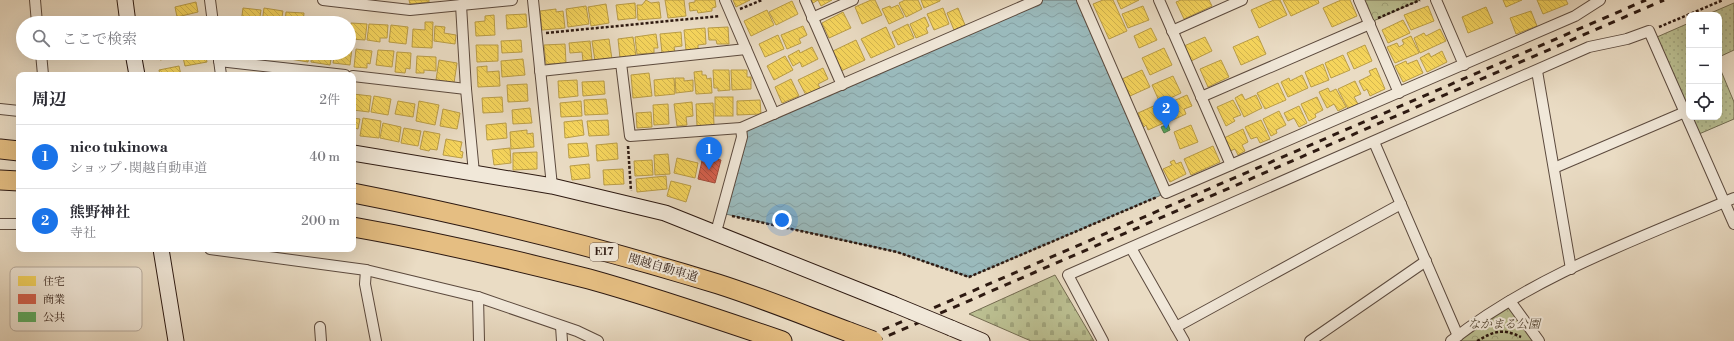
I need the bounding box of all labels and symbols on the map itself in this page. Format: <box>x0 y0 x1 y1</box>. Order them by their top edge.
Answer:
pin: 2 <box>1153 96 1179 129</box>
pin: 1 <box>696 137 722 170</box>
your location <box>772 210 792 230</box>
road number: E17 <box>590 243 618 261</box>
street label: 関越自動車道 <box>626 251 700 285</box>
legend <box>10 267 142 331</box>
text: 住宅 <box>43 275 65 289</box>
text: 商業 <box>43 293 65 307</box>
text: 公共 <box>43 311 65 325</box>
park label: なかまる公園 <box>1468 317 1542 332</box>

